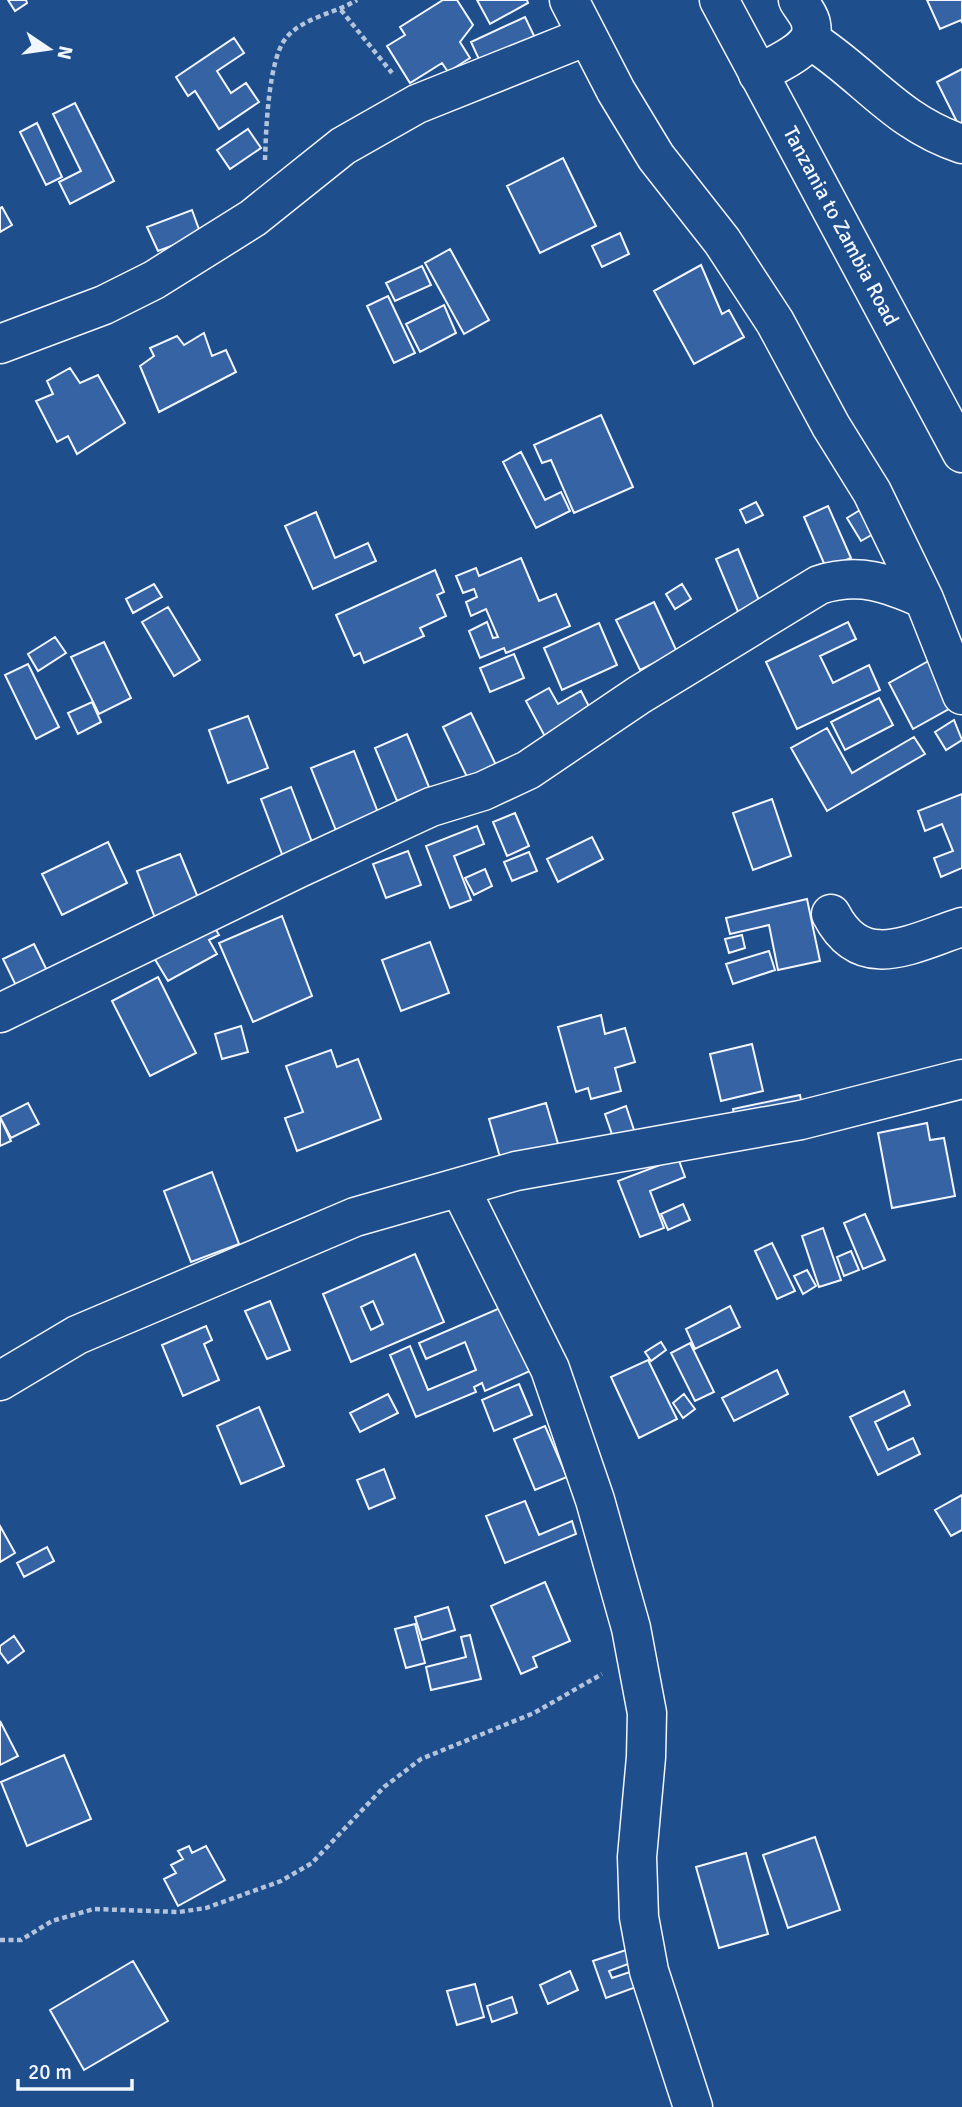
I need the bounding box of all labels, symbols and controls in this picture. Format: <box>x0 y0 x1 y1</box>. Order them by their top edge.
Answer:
north arrow <box>14 14 84 84</box>
text: N <box>51 43 78 62</box>
street label: Tanzania to Zambia Road <box>777 122 905 330</box>
scale bar <box>18 2048 131 2092</box>
text: 20 m <box>28 2059 72 2085</box>

